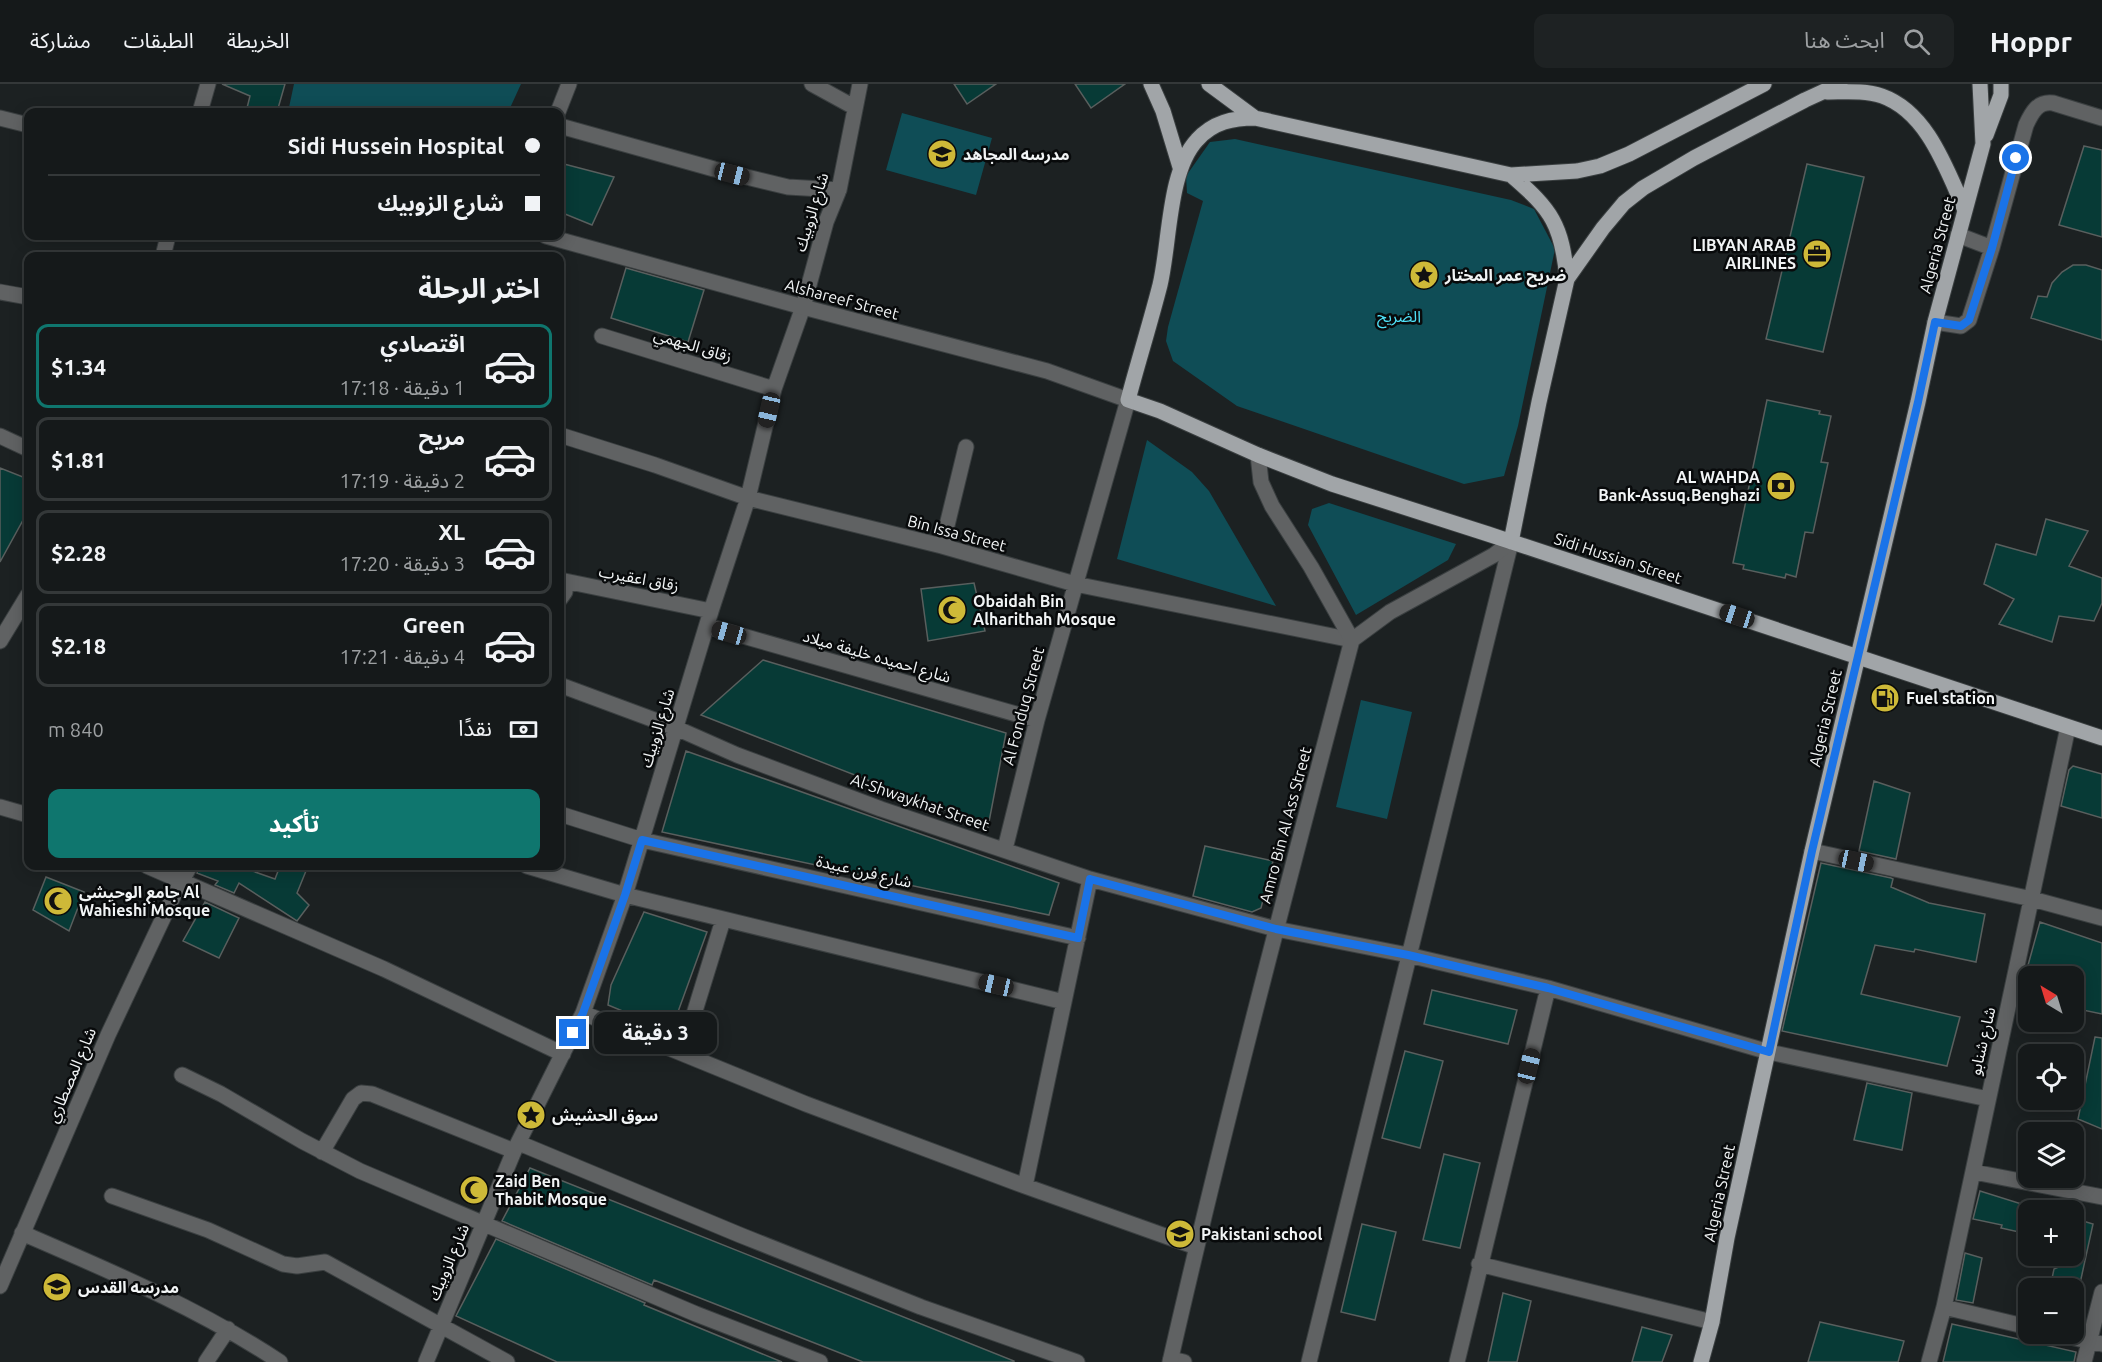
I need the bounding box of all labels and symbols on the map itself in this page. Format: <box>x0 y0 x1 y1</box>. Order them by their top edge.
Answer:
school or university icon: مدرسه المجاهد <box>926 138 958 170</box>
route start <box>2002 144 2029 171</box>
place label: مدرسه المجاهد <box>963 145 1069 164</box>
car <box>712 161 752 187</box>
street label: شارع الزوبيك <box>791 170 835 255</box>
street label: Algeria Street <box>1915 194 1959 295</box>
place label: LIBYAN ARAB AIRLINES <box>1692 236 1796 272</box>
office icon: LIBYAN ARAB AIRLINES <box>1801 238 1833 270</box>
place icon: ضريح عمر المختار <box>1408 259 1440 291</box>
place label: ضريح عمر المختار <box>1444 266 1566 288</box>
street label: Alshareef Street <box>783 275 902 323</box>
park label: الضريح <box>1377 307 1421 329</box>
street label: زقاق الجهمي <box>651 325 734 369</box>
car <box>756 390 782 430</box>
place label: AL WAHDA Bank-Assuq،Benghazi <box>1598 468 1761 504</box>
bank icon: AL WAHDA Bank-Assuq،Benghazi <box>1765 470 1797 502</box>
street label: Bin Issa Street <box>906 511 1009 555</box>
street label: Sidi Hussian Street <box>1552 529 1685 587</box>
street label: زقاق اعقيرب <box>597 561 681 596</box>
place label: Obaidah Bin Alharithah Mosque <box>973 592 1116 628</box>
mosque icon: Obaidah Bin Alharithah Mosque <box>936 594 968 626</box>
car <box>1717 602 1757 630</box>
car <box>709 619 749 647</box>
street label: شارع احميده خليفة ميلاد <box>800 626 953 690</box>
street label: Al Fonduq Street <box>999 644 1048 767</box>
street label: Algeria Street <box>1805 667 1845 768</box>
fuel station icon: Fuel station <box>1869 682 1901 714</box>
street label: شارع الزوبيك <box>637 686 681 771</box>
place label: Fuel station <box>1906 689 1995 707</box>
street label: Amro Bin Al Ass Street <box>1255 744 1315 905</box>
street label: Al-Shwaykhat Street <box>848 770 992 834</box>
car <box>1837 848 1875 874</box>
street label: شارع فرن عبيدة <box>814 851 914 895</box>
place label: جامع الوحيشي Al Wahieshi Mosque <box>79 883 210 919</box>
mosque icon: جامع الوحيشي Al Wahieshi Mosque <box>42 885 74 917</box>
north arrow <box>2018 966 2084 1032</box>
car <box>976 972 1016 998</box>
street label: شارع شنابو <box>1965 1005 2002 1078</box>
callout: 3 دقيقة <box>594 1012 717 1054</box>
route end <box>559 1019 586 1046</box>
street label: شارع المصطاري <box>43 1025 103 1127</box>
car <box>1516 1046 1542 1086</box>
place icon: سوق الحشيش <box>515 1099 547 1131</box>
place label: سوق الحشيش <box>552 1106 658 1125</box>
street label: Algeria Street <box>1700 1142 1738 1243</box>
place label: Zaid Ben Thabit Mosque <box>495 1172 607 1208</box>
mosque icon: Zaid Ben Thabit Mosque <box>458 1174 490 1206</box>
school or university icon: Pakistani school <box>1164 1218 1196 1250</box>
street label: شارع الزوبيك <box>424 1221 476 1305</box>
place label: Pakistani school <box>1201 1225 1322 1243</box>
school or university icon: مدرسه القدس <box>41 1271 73 1303</box>
place label: مدرسه القدس <box>78 1278 179 1297</box>

